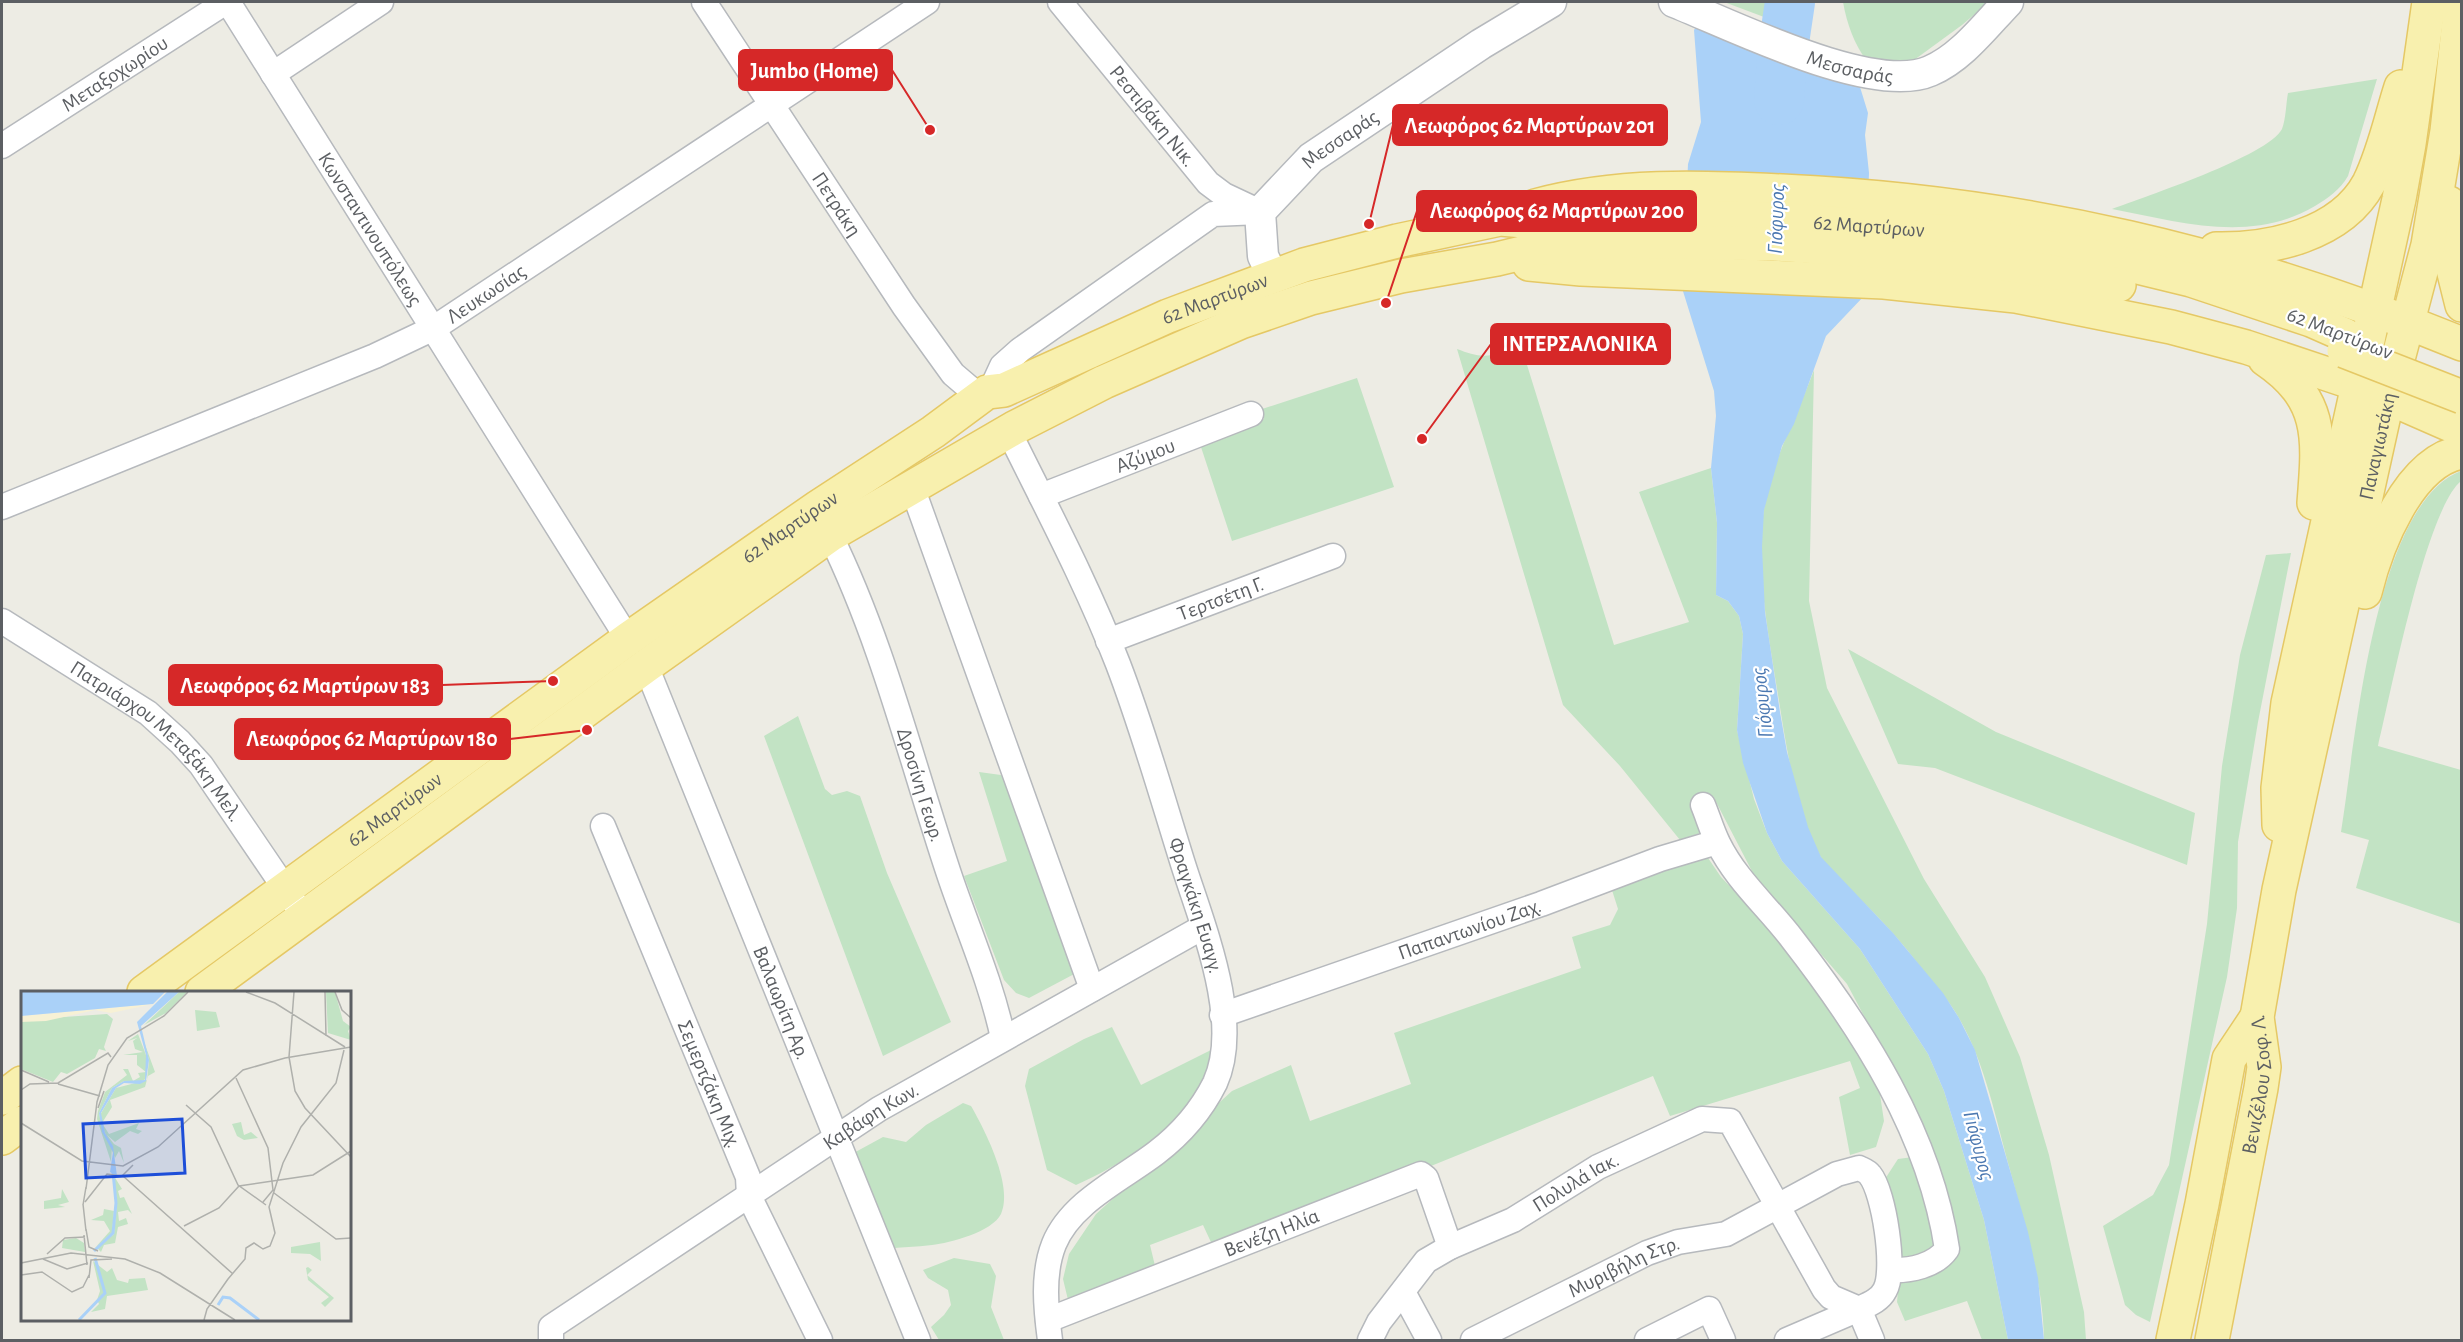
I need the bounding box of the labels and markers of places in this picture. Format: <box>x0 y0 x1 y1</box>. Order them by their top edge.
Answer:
callout: Jumbo (Home) <box>739 50 892 90</box>
callout: Λεωφόρος 62 Μαρτύρων 201 <box>1393 105 1667 145</box>
callout: Λεωφόρος 62 Μαρτύρων 200 <box>1417 191 1696 231</box>
callout: ΙΝΤΕΡΣΑΛΟΝΙΚΑ <box>1491 324 1670 364</box>
callout: Λεωφόρος 62 Μαρτύρων 183 <box>169 665 442 705</box>
callout: Λεωφόρος 62 Μαρτύρων 180 <box>235 719 510 759</box>

